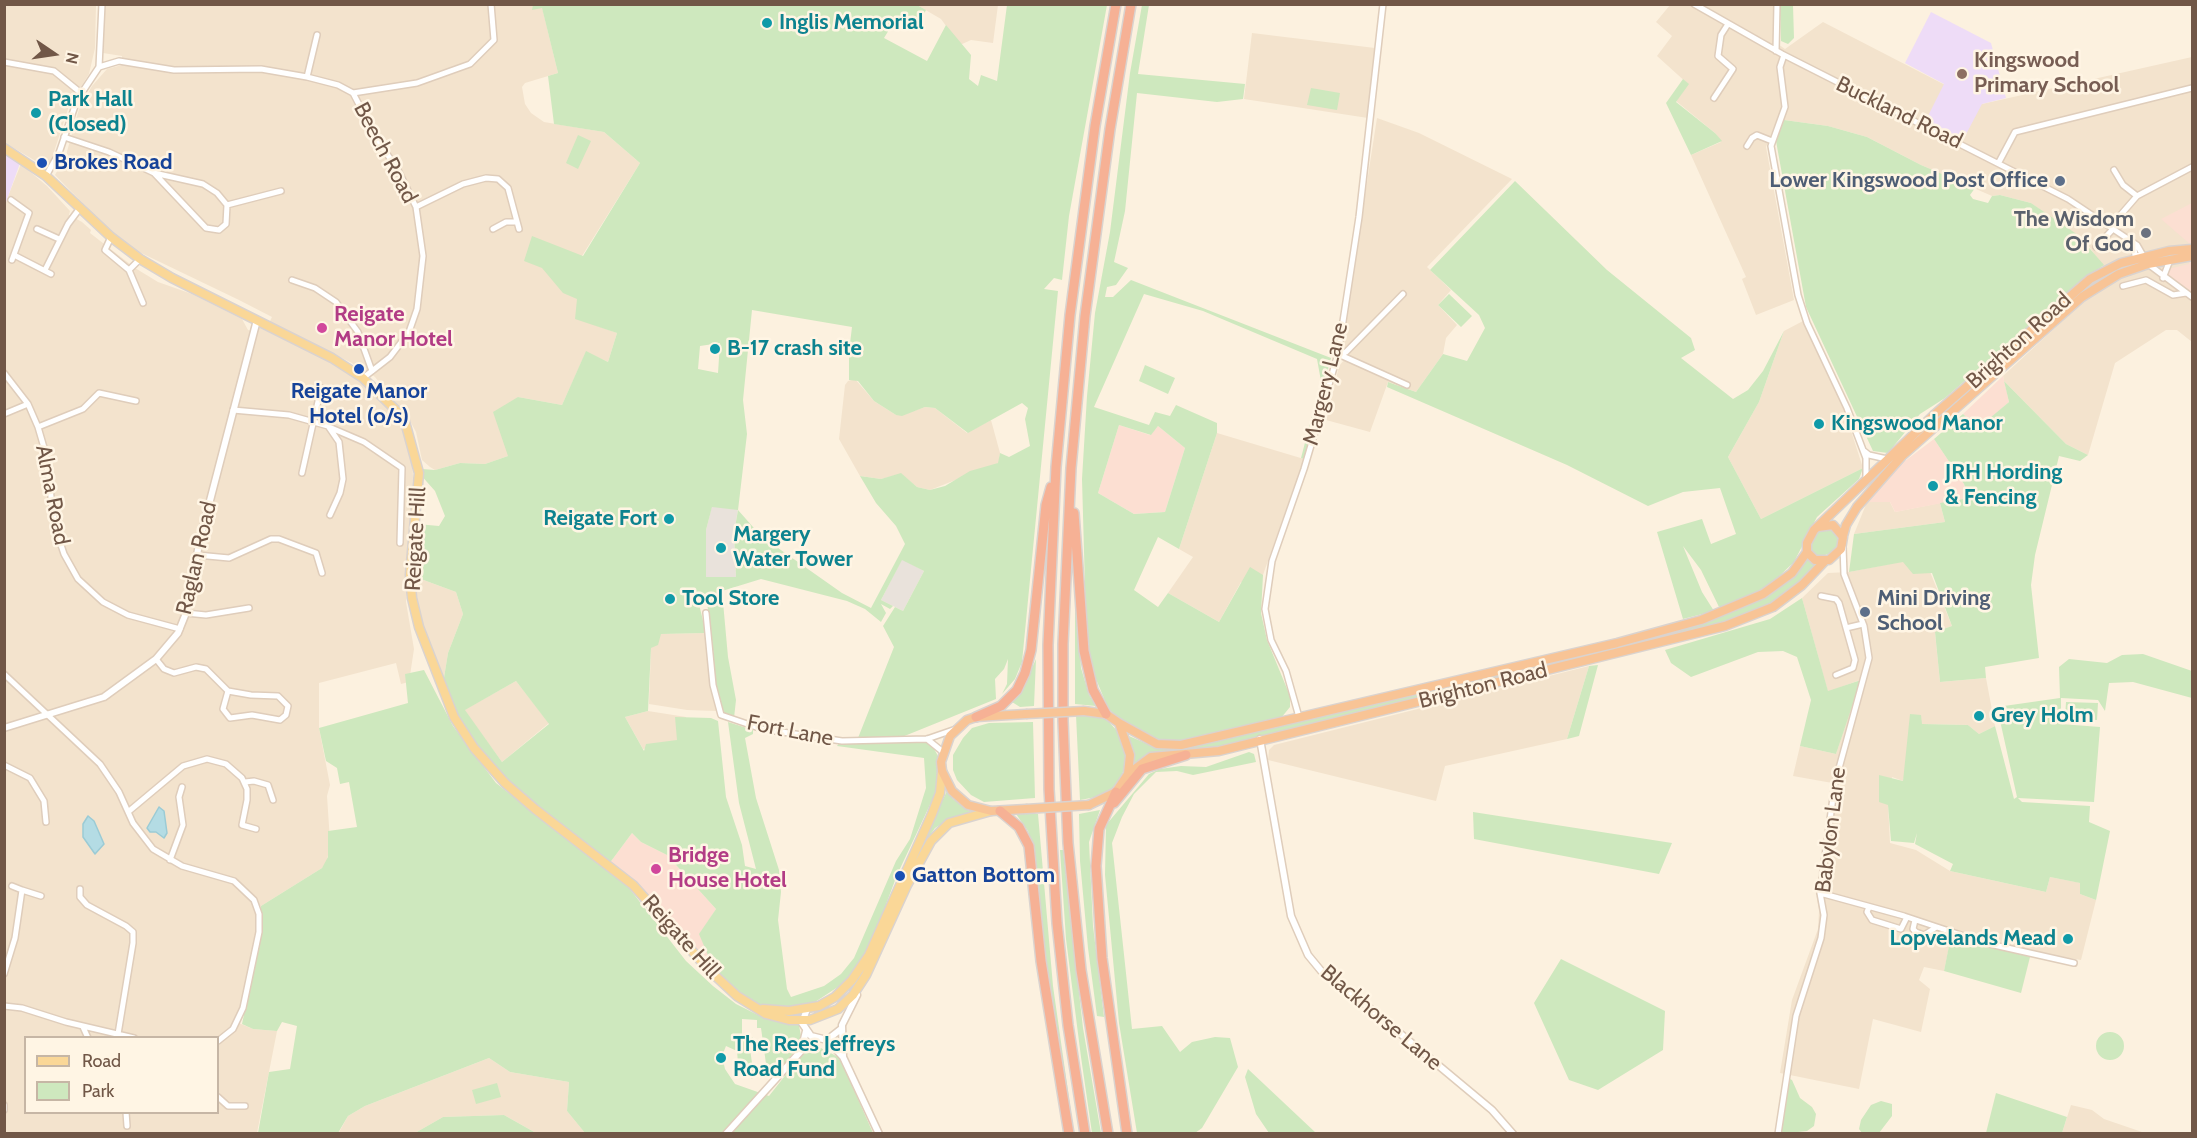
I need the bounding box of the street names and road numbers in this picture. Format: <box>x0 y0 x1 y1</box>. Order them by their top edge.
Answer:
street label: Buckland Road <box>1832 71 1966 155</box>
street label: Beech Road <box>347 98 423 208</box>
street label: Brighton Road <box>1961 287 2077 395</box>
street label: Margery Lane <box>1298 320 1354 448</box>
street label: Alma Road <box>29 443 75 547</box>
street label: Reigate Hill <box>400 486 432 592</box>
street label: Raglan Road <box>171 499 223 617</box>
street label: Brighton Road <box>1416 657 1550 715</box>
street label: Fort Lane <box>745 710 835 752</box>
street label: Babylon Lane <box>1810 766 1852 894</box>
street label: Reigate Hill <box>636 890 726 984</box>
street label: Blackhorse Lane <box>1315 960 1447 1076</box>

